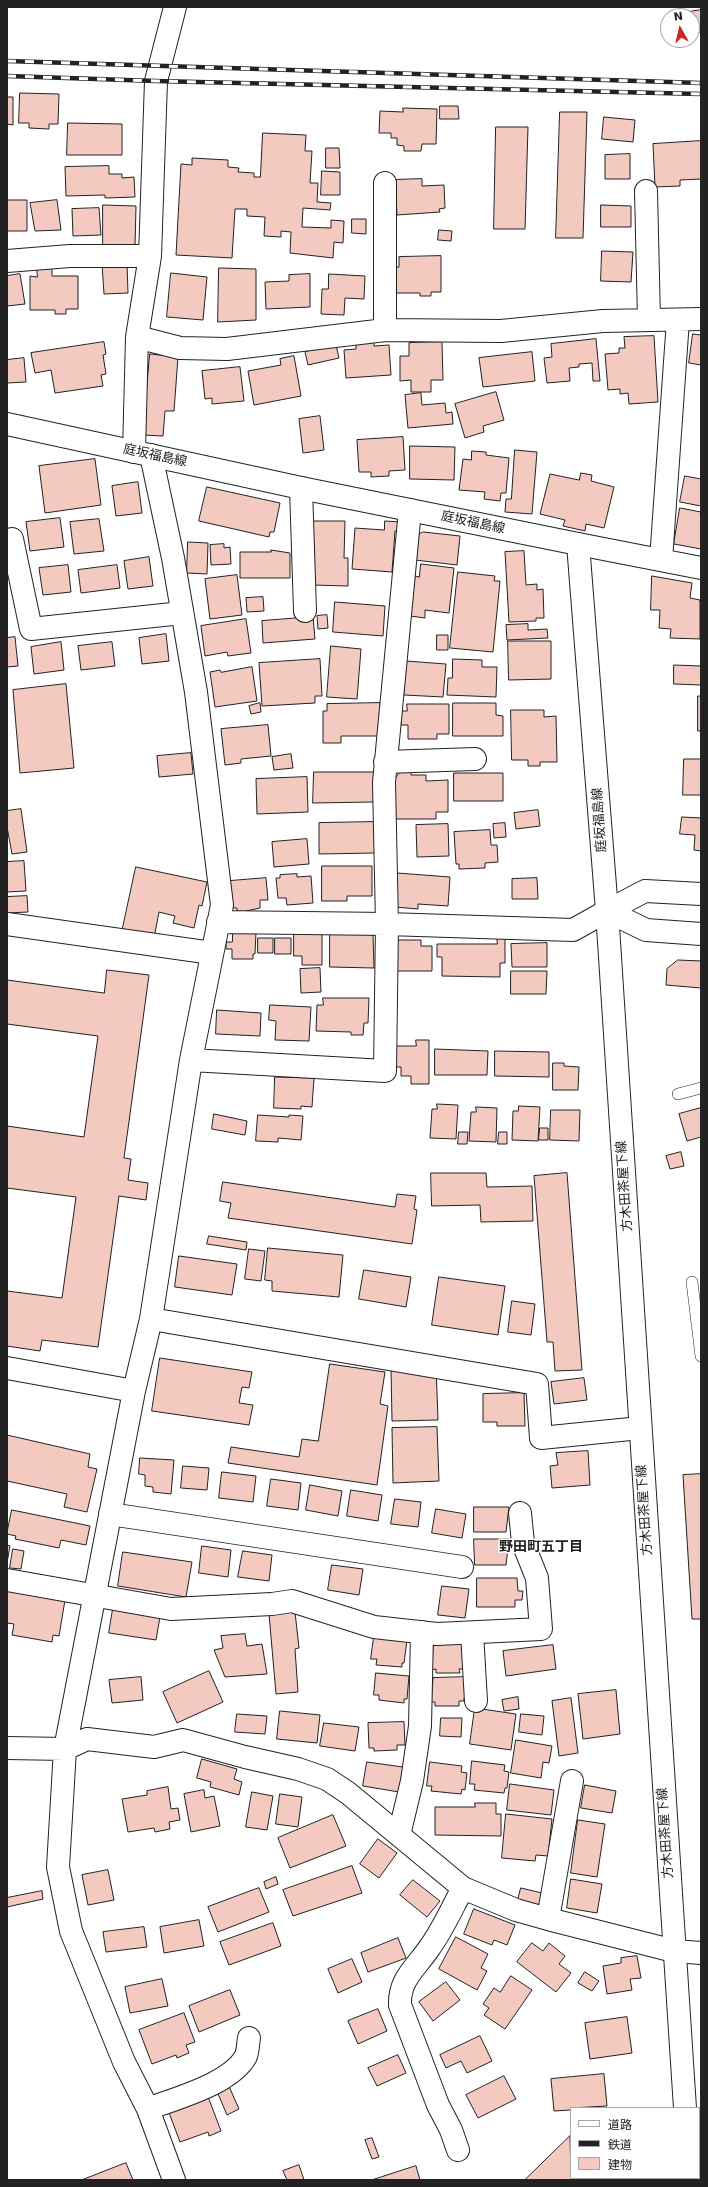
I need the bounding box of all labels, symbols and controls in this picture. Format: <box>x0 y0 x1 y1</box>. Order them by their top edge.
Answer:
north arrow <box>660 8 700 48</box>
text: N <box>673 10 684 24</box>
street label: 庭坂福島線 <box>122 442 188 470</box>
street label: 庭坂福島線 <box>440 509 506 537</box>
street label: 庭坂福島線 <box>590 787 610 853</box>
street label: 方木田茶屋下線 <box>614 1140 636 1232</box>
street label: 方木田茶屋下線 <box>634 1464 656 1556</box>
district label: 野田町五丁目 <box>499 1539 583 1555</box>
street label: 方木田茶屋下線 <box>655 1787 677 1879</box>
legend <box>570 2107 700 2179</box>
text: 道路 <box>608 2118 632 2132</box>
text: 鉄道 <box>608 2138 632 2152</box>
text: 建物 <box>608 2158 632 2172</box>

